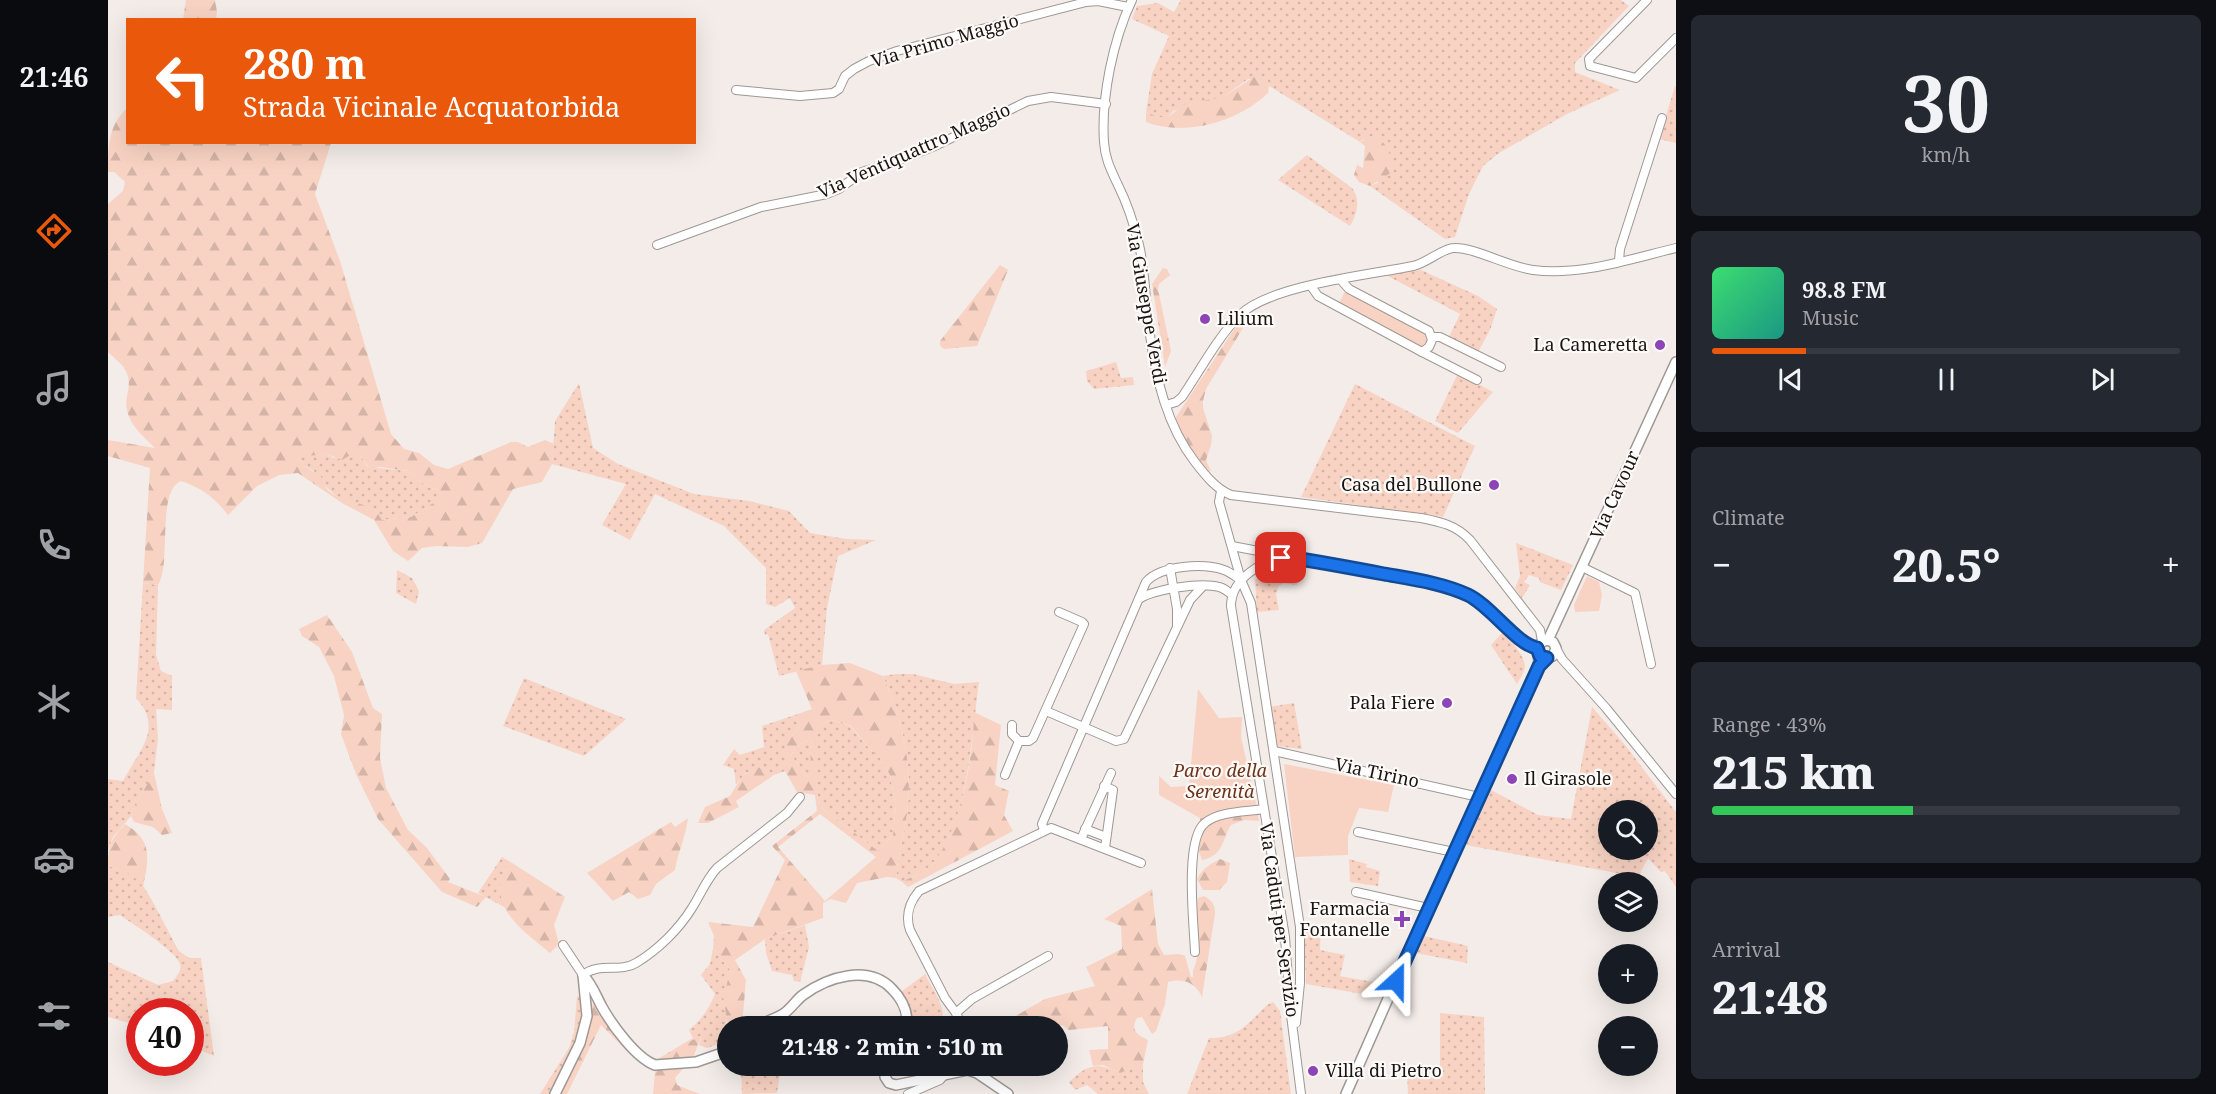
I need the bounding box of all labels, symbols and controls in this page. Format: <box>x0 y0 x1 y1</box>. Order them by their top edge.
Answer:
street label: Via Primo Maggio <box>868 7 1021 73</box>
text: 280 m <box>243 34 367 91</box>
icon: left <box>144 42 222 120</box>
text: 30 <box>1902 49 1990 155</box>
text: 21:46 <box>19 58 89 95</box>
text: Strada Vicinale Acquatorbida <box>243 88 620 125</box>
street label: Via Ventiquattro Maggio <box>813 97 1014 203</box>
text: km/h <box>1921 141 1971 168</box>
icon: directions <box>33 210 75 252</box>
street label: Via Giuseppe Verdi <box>1121 222 1173 386</box>
text: 98.8 FM <box>1802 274 1886 304</box>
text: Music <box>1802 304 1859 331</box>
place label: Lilium <box>1217 306 1274 330</box>
marker: Lilium <box>1198 312 1212 326</box>
place label: La Cameretta <box>1533 332 1648 356</box>
marker: La Cameretta <box>1653 338 1667 352</box>
icon: previous <box>1774 363 1807 396</box>
icon: pause <box>1930 363 1963 396</box>
icon: next <box>2086 363 2119 396</box>
icon: music <box>33 367 75 409</box>
street label: Via Cavour <box>1584 446 1645 543</box>
place label: Casa del Bullone <box>1341 472 1482 496</box>
marker: Casa del Bullone <box>1487 478 1501 492</box>
text: Climate <box>1712 504 1785 531</box>
icon: phone <box>33 524 75 566</box>
pin <box>1255 532 1306 583</box>
text: 20.5° <box>1892 534 2001 595</box>
icon: arrive <box>1264 541 1297 574</box>
text: − <box>1712 542 1731 587</box>
text: + <box>2162 542 2180 587</box>
icon: climate <box>33 681 75 723</box>
place label: Pala Fiere <box>1349 690 1435 714</box>
marker: Pala Fiere <box>1440 696 1454 710</box>
text: Range · 43% <box>1712 711 1826 738</box>
text: 215 km <box>1712 741 1875 802</box>
street label: Via Tirino <box>1333 751 1422 793</box>
park label: Parco della Serenità <box>1172 758 1268 803</box>
place label: Il Girasole <box>1524 766 1611 790</box>
marker: Il Girasole <box>1505 772 1519 786</box>
map controls <box>1598 800 1658 1076</box>
button: search <box>1598 800 1658 860</box>
street label: Via Caduti per Servizio <box>1254 821 1306 1019</box>
icon: car <box>33 838 75 880</box>
button: layers <box>1598 872 1658 932</box>
place label: Farmacia Fontanelle <box>1300 896 1390 941</box>
marker: Farmacia Fontanelle <box>1395 912 1409 926</box>
text: Arrival <box>1712 936 1780 963</box>
button: + <box>1598 944 1658 1004</box>
position arrow <box>1364 949 1428 1013</box>
text: 21:48 <box>1712 966 1828 1027</box>
icon: filters <box>33 995 75 1037</box>
speed limit sign: 40 <box>126 998 204 1076</box>
button: − <box>1598 1016 1658 1076</box>
text: 21:48 · 2 min · 510 m <box>782 1031 1003 1061</box>
place label: Villa di Pietro <box>1325 1058 1442 1082</box>
marker: Villa di Pietro <box>1306 1064 1320 1078</box>

